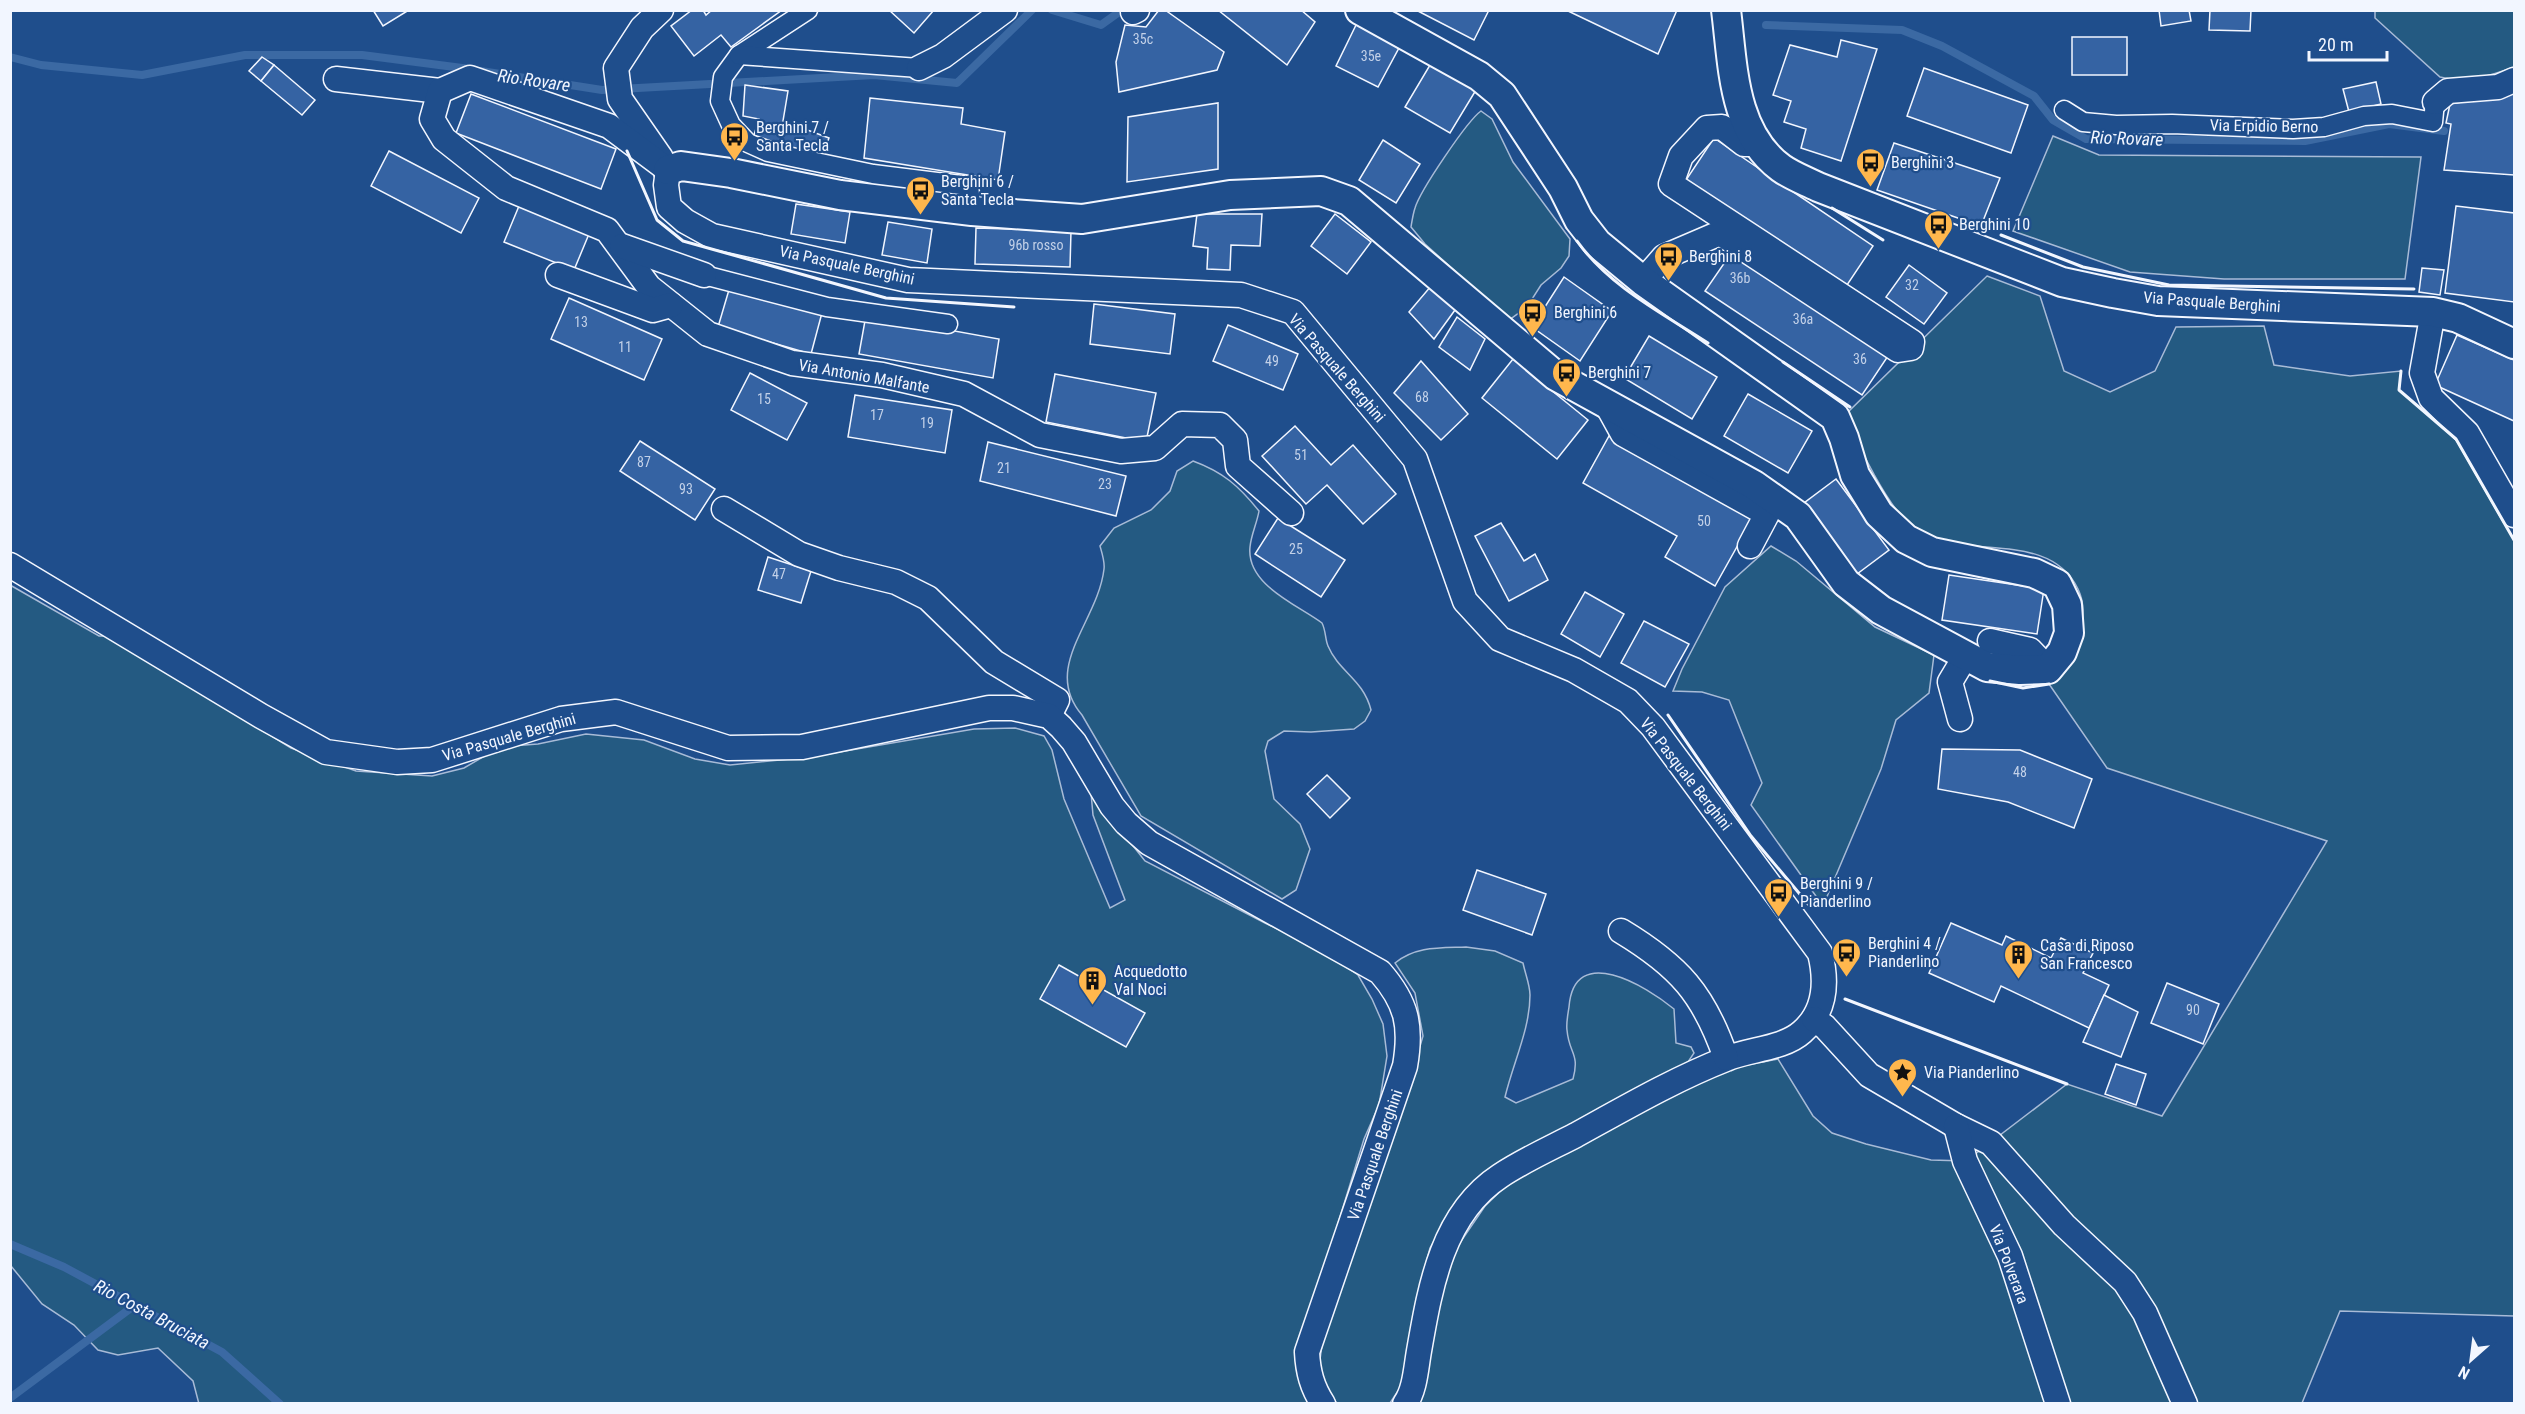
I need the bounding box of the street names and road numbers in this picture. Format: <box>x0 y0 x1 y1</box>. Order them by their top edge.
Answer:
street label: Via Erpidio Berno <box>2210 116 2318 136</box>
street label: Via Pasquale Berghini <box>778 241 916 289</box>
street label: Via Pasquale Berghini <box>2143 288 2281 316</box>
street label: Via Pasquale Berghini <box>1285 310 1389 426</box>
street label: Via Antonio Malfante <box>797 355 931 397</box>
street label: Via Pasquale Berghini <box>440 709 578 765</box>
street label: Via Pasquale Berghini <box>1636 714 1736 834</box>
street label: Via Pasquale Berghini <box>1344 1087 1406 1223</box>
street label: Via Polverara <box>1985 1222 2033 1306</box>

